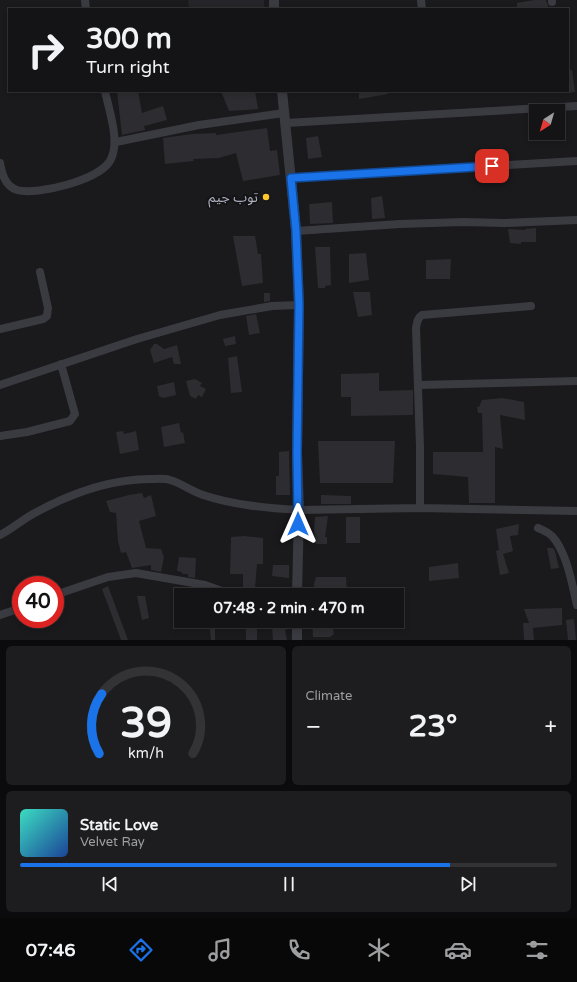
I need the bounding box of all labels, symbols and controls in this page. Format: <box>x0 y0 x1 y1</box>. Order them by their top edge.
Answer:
text: 300 m <box>86 22 172 56</box>
icon: right <box>20 24 72 76</box>
text: Turn right <box>86 56 170 78</box>
north arrow <box>529 104 565 140</box>
map controls <box>529 104 565 140</box>
pin <box>475 149 509 183</box>
icon: arrive <box>481 155 503 177</box>
place label: توب جيم <box>208 189 258 208</box>
marker: توب جيم <box>261 192 271 202</box>
position arrow <box>277 503 319 545</box>
speed limit sign: 40 <box>12 576 64 628</box>
text: 07:48 · 2 min · 470 m <box>214 599 364 617</box>
text: Climate <box>306 688 352 704</box>
text: 39 <box>120 698 172 748</box>
text: 23° <box>408 708 457 745</box>
text: − <box>306 714 321 740</box>
text: + <box>545 714 557 740</box>
text: km/h <box>128 744 164 761</box>
text: Static Love <box>80 816 158 834</box>
text: Velvet Ray <box>80 834 145 850</box>
icon: previous <box>99 873 121 895</box>
icon: pause <box>278 873 300 895</box>
icon: next <box>457 873 479 895</box>
icon: directions <box>127 936 155 964</box>
icon: music <box>206 936 234 964</box>
icon: phone <box>285 936 313 964</box>
icon: climate <box>365 936 393 964</box>
icon: car <box>444 936 472 964</box>
icon: filters <box>523 936 551 964</box>
text: 07:46 <box>26 939 76 961</box>

